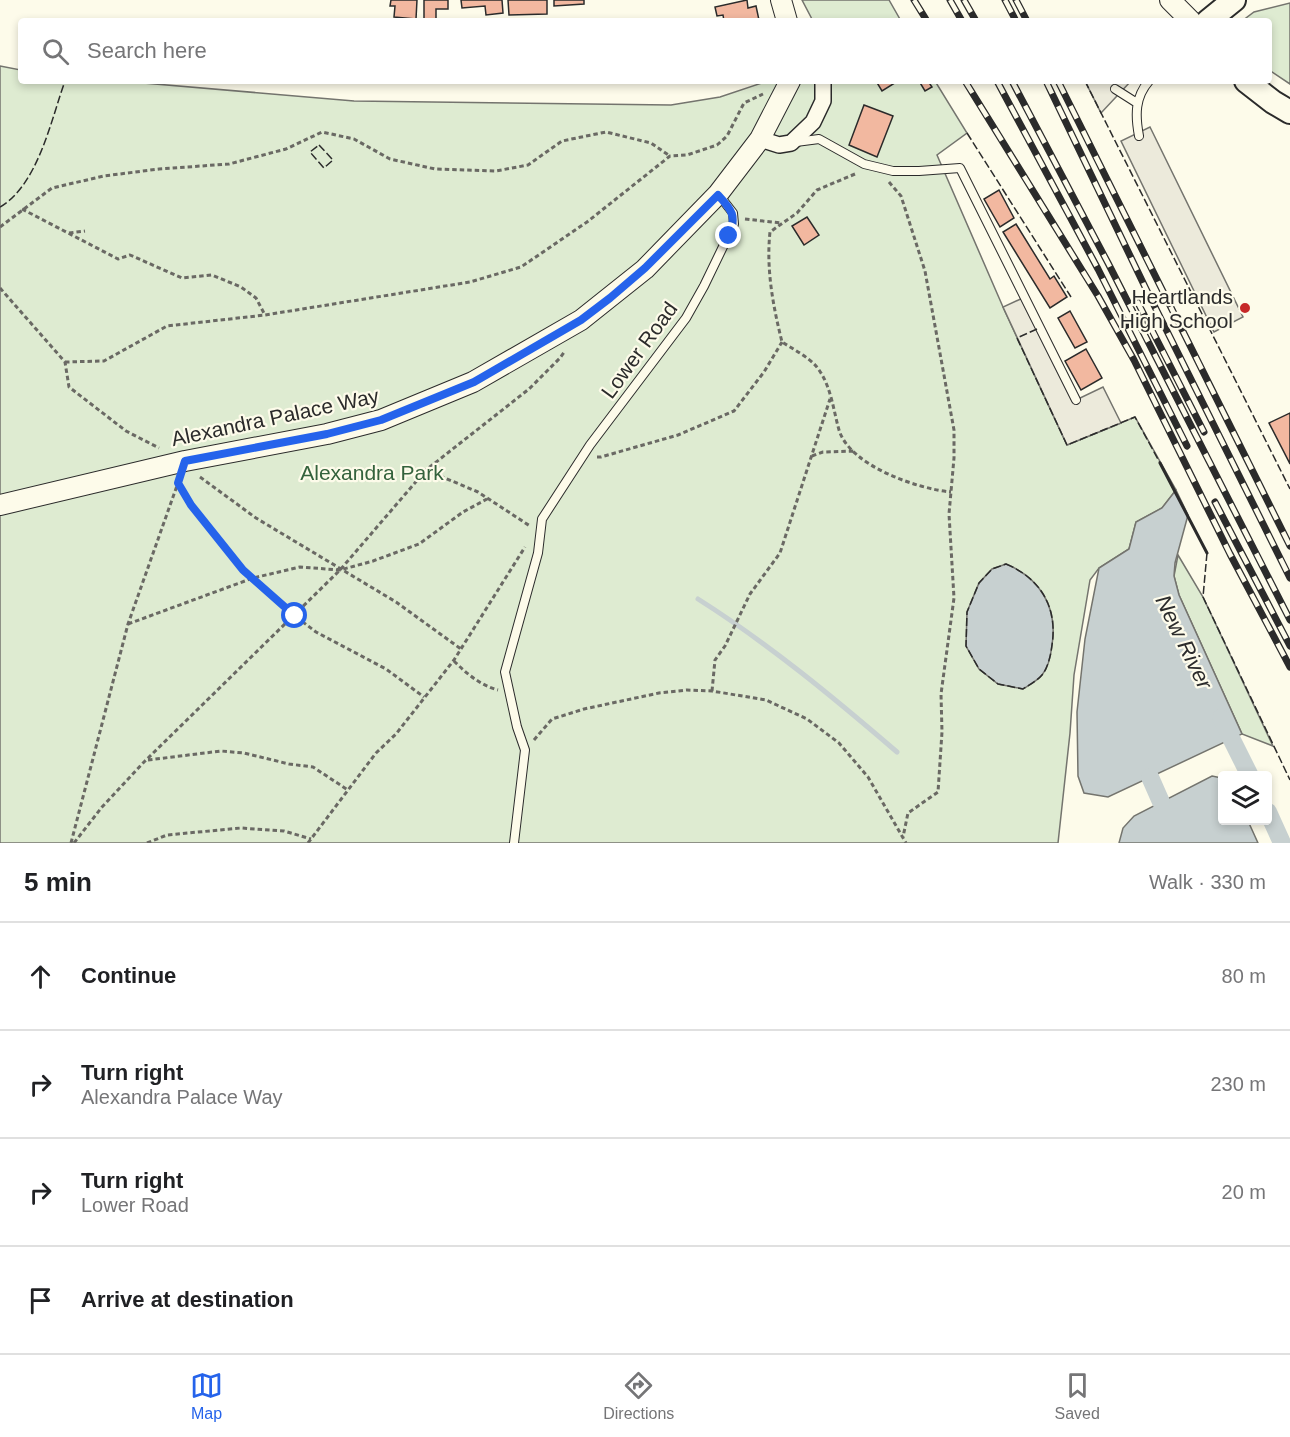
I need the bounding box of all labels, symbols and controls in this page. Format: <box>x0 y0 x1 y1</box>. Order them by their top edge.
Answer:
search box <box>18 18 1272 84</box>
icon: search <box>39 35 72 68</box>
text: Search here <box>87 38 207 63</box>
route end <box>715 222 741 248</box>
place label: Heartlands High School <box>1120 285 1233 332</box>
street label: Lower Road <box>596 297 682 403</box>
marker: Heartlands High School <box>1238 301 1252 315</box>
street label: Alexandra Palace Way <box>169 384 381 450</box>
park label: Alexandra Park <box>300 461 444 484</box>
water label: New River <box>1151 591 1218 695</box>
route start <box>281 602 307 628</box>
map controls <box>1218 771 1272 825</box>
button: layers <box>1218 771 1272 825</box>
text: 5 min <box>24 867 92 897</box>
text: Walk · 330 m <box>1149 871 1266 893</box>
icon: ahead <box>24 960 57 993</box>
text: Continue <box>81 963 176 988</box>
text: 80 m <box>1222 965 1266 987</box>
text: Turn right <box>81 1060 183 1085</box>
icon: right <box>24 1068 57 1101</box>
text: 230 m <box>1210 1073 1266 1095</box>
text: Alexandra Palace Way <box>81 1086 283 1108</box>
text: Turn right <box>81 1168 183 1193</box>
icon: right <box>24 1176 57 1209</box>
text: 20 m <box>1222 1181 1266 1203</box>
text: Lower Road <box>81 1194 189 1216</box>
icon: arrive <box>24 1284 57 1317</box>
text: Arrive at destination <box>81 1287 294 1312</box>
tab: Map <box>190 1369 223 1423</box>
tab: Directions <box>603 1369 674 1423</box>
tab: Saved <box>1055 1369 1100 1423</box>

